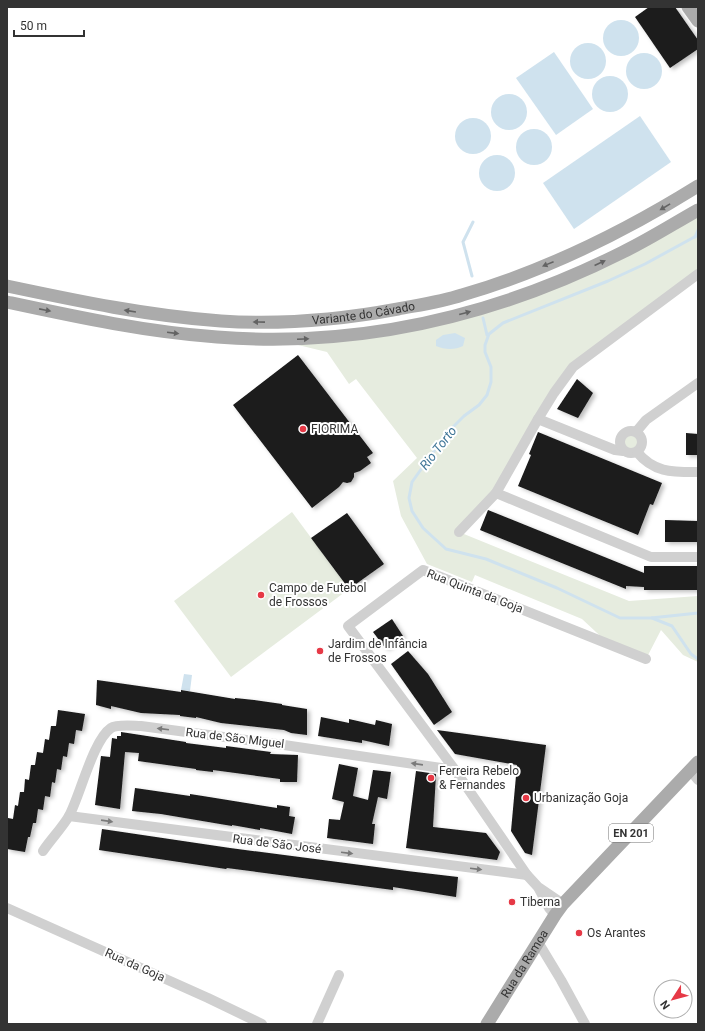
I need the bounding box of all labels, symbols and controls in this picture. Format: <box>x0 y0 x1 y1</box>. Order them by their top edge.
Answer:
scale bar <box>14 12 84 38</box>
text: 50 m <box>20 19 47 33</box>
one-way arrow <box>659 203 671 210</box>
one-way arrow <box>594 260 605 266</box>
one-way arrow <box>543 261 554 267</box>
street label: Variante do Cávado <box>311 299 416 327</box>
one-way arrow <box>39 308 51 314</box>
one-way arrow <box>124 308 136 314</box>
one-way arrow <box>459 310 471 316</box>
one-way arrow <box>253 319 265 326</box>
one-way arrow <box>167 330 179 336</box>
one-way arrow <box>297 336 309 343</box>
place label: FIORIMA <box>311 422 358 436</box>
water label: Rio Torto <box>416 423 460 473</box>
marker: FIORIMA <box>298 424 308 434</box>
street label: Rua Quinta da Goja <box>425 566 525 616</box>
place label: Campo de Futebol de Frossos <box>269 581 366 609</box>
marker: Campo de Futebol de Frossos <box>256 590 266 600</box>
place label: Jardim de Infância de Frossos <box>328 637 427 665</box>
marker: Jardim de Infância de Frossos <box>315 646 325 656</box>
street label: Rua de São Miguel <box>185 725 285 751</box>
one-way arrow <box>157 726 169 732</box>
one-way arrow <box>411 761 423 767</box>
place label: Ferreira Rebelo & Fernandes <box>439 764 519 792</box>
marker: Ferreira Rebelo & Fernandes <box>426 773 436 783</box>
place label: Urbanização Goja <box>534 791 628 805</box>
marker: Urbanização Goja <box>521 793 531 803</box>
one-way arrow <box>101 818 113 825</box>
road number: EN 201 <box>609 824 653 842</box>
street label: Rua de São José <box>232 832 322 856</box>
one-way arrow <box>341 850 353 856</box>
one-way arrow <box>470 866 482 872</box>
place label: Tiberna <box>520 895 560 909</box>
marker: Tiberna <box>507 897 517 907</box>
place label: Os Arantes <box>587 926 646 940</box>
street label: Rua da Ramoa <box>498 927 551 1000</box>
marker: Os Arantes <box>574 928 584 938</box>
street label: Rua da Goja <box>103 946 167 984</box>
north arrow <box>653 979 693 1019</box>
text: N <box>658 997 673 1012</box>

